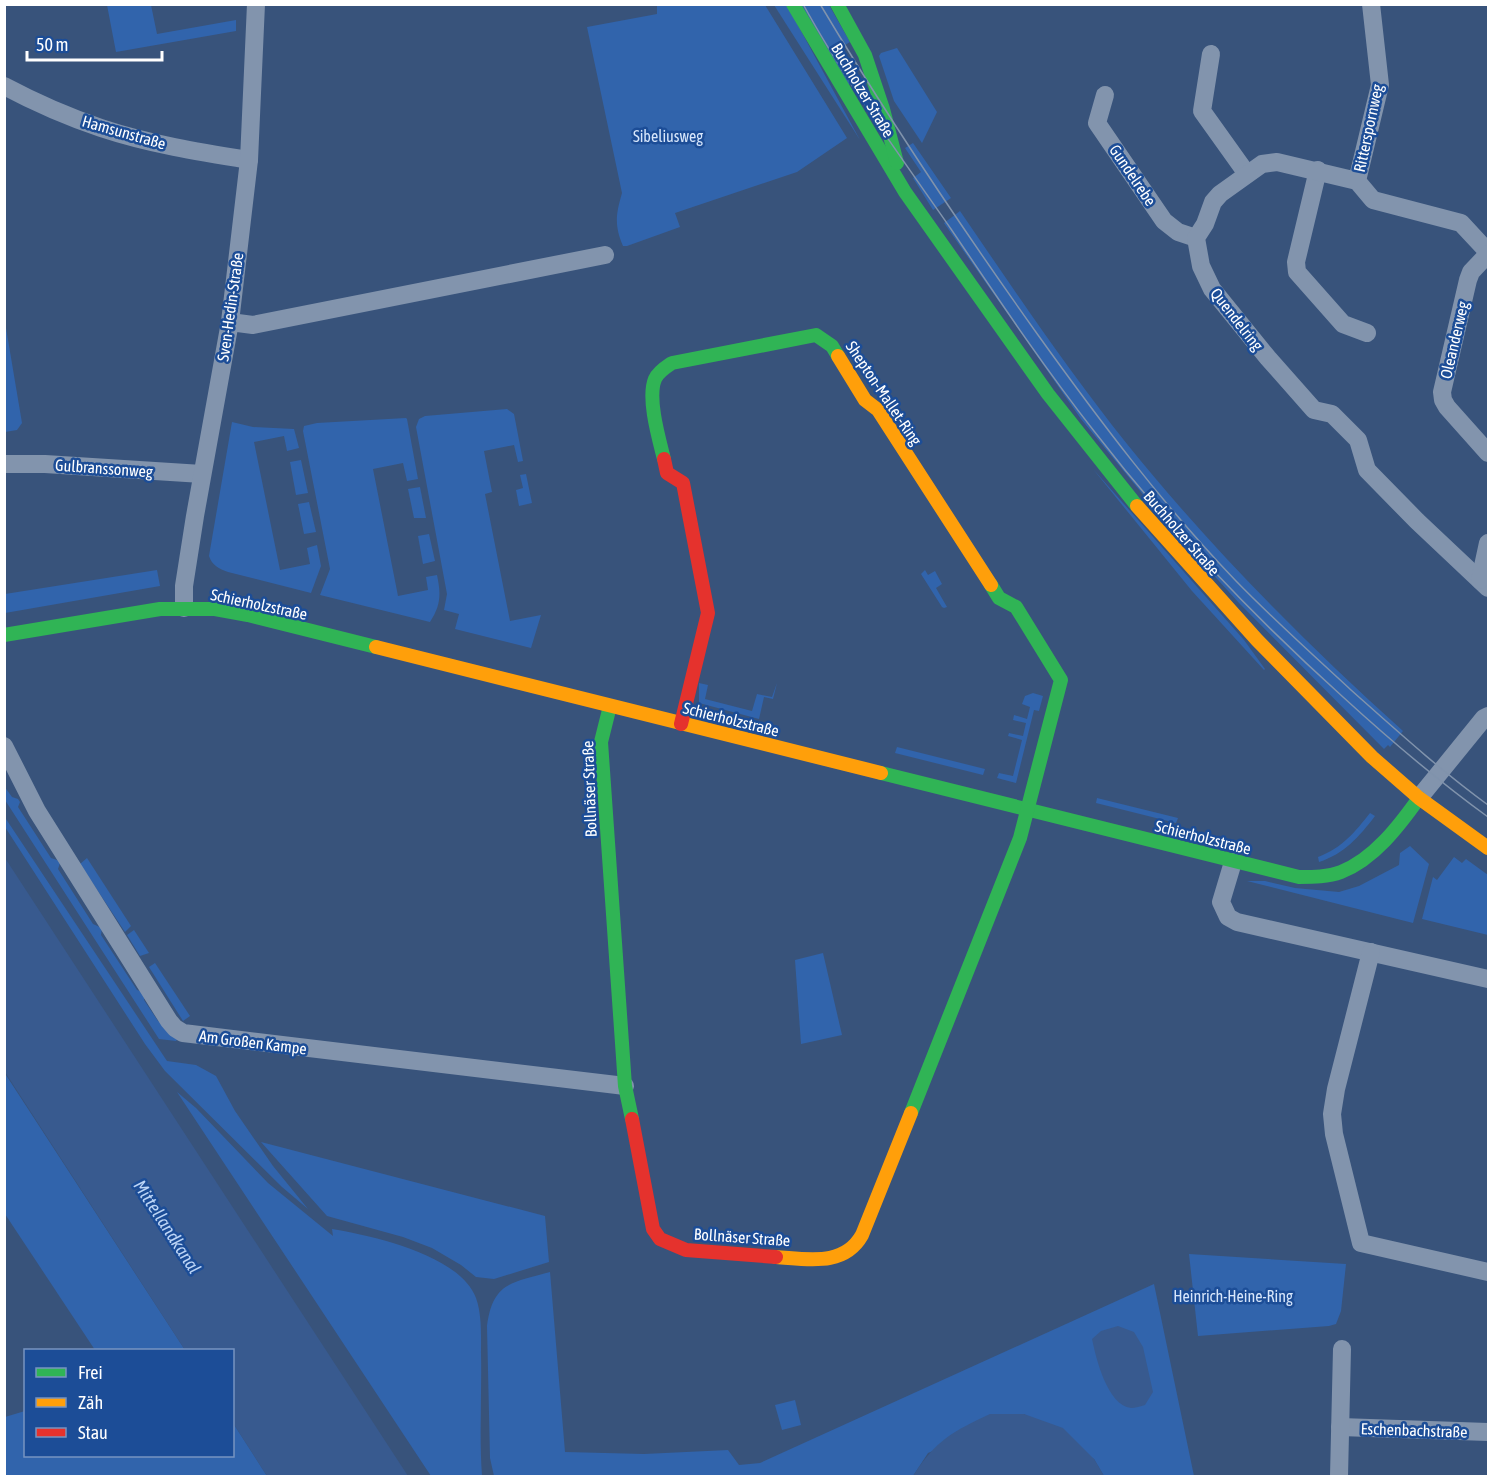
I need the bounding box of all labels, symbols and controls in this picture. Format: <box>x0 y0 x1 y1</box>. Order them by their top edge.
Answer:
scale bar <box>27 24 162 62</box>
text: 50 m <box>36 34 68 55</box>
street label: Buchholzer Straße <box>828 40 898 140</box>
street label: Ritterspornweg <box>1350 82 1387 174</box>
street label: Hamsunstraße <box>80 111 168 153</box>
park label: Sibeliusweg <box>633 127 703 146</box>
street label: Gundelrebe <box>1106 141 1160 209</box>
street label: Sven-Hedin-Straße <box>213 252 247 362</box>
street label: Quendelring <box>1206 284 1267 354</box>
street label: Oleanderweg <box>1436 299 1473 381</box>
street label: Shepton-Mallet-Ring <box>842 338 926 449</box>
street label: Gulbranssonweg <box>55 456 153 481</box>
street label: Buchholzer Straße <box>1140 487 1224 579</box>
street label: Schierholzstraße <box>209 585 309 623</box>
street label: Schierholzstraße <box>681 698 781 740</box>
street label: Bollnäser Straße <box>578 740 600 838</box>
street label: Schierholzstraße <box>1153 816 1253 858</box>
street label: Am Großen Kampe <box>198 1026 308 1059</box>
water label: Mittellandkanal <box>129 1176 205 1277</box>
street label: Bollnäser Straße <box>693 1225 791 1249</box>
park label: Heinrich-Heine-Ring <box>1173 1287 1293 1306</box>
legend <box>24 1349 234 1457</box>
text: Frei <box>78 1362 103 1383</box>
text: Zäh <box>78 1392 103 1413</box>
street label: Eschenbachstraße <box>1360 1419 1468 1441</box>
text: Stau <box>78 1422 108 1443</box>

